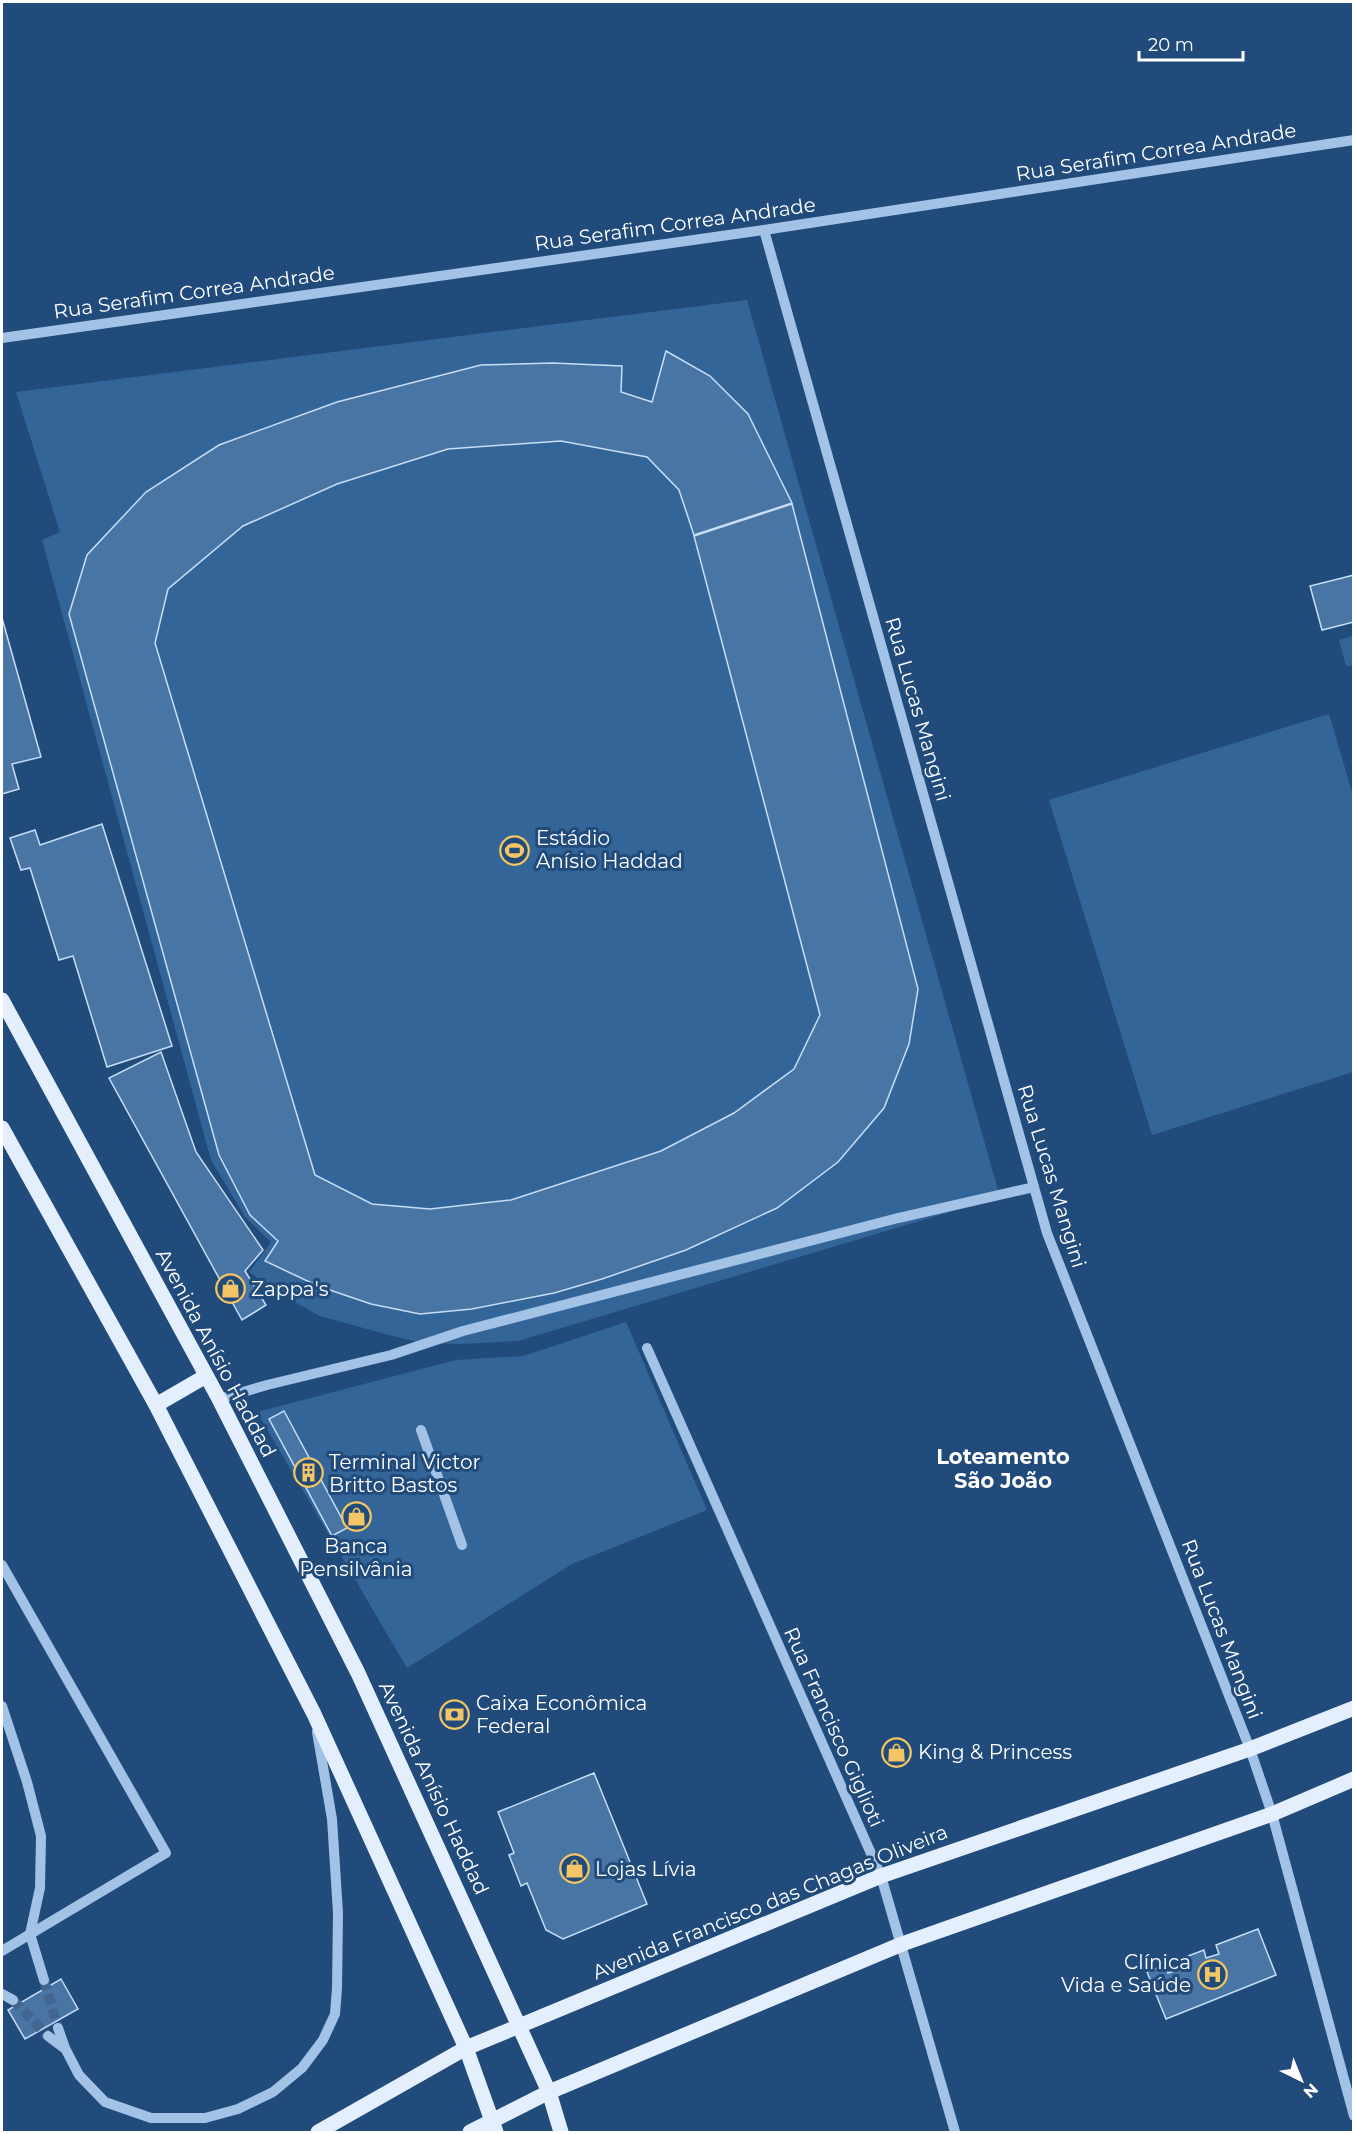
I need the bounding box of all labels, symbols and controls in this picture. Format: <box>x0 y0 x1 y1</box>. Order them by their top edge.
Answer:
scale bar <box>1139 24 1242 62</box>
text: 20 m <box>1148 34 1194 56</box>
street label: Rua Serafim Correa Andrade <box>1014 118 1298 186</box>
street label: Rua Serafim Correa Andrade <box>533 192 817 256</box>
street label: Rua Serafim Correa Andrade <box>52 260 336 324</box>
street label: Rua Lucas Mangini <box>880 614 956 804</box>
place label: Estádio Anísio Haddad <box>536 826 683 873</box>
sports icon: Estádio Anísio Haddad <box>499 834 531 866</box>
street label: Rua Lucas Mangini <box>1013 1081 1091 1271</box>
street label: Avenida Anísio Haddad <box>151 1245 281 1461</box>
shop icon: Zappa's <box>214 1273 246 1305</box>
place label: Zappa's <box>251 1277 329 1301</box>
district label: Loteamento São João <box>936 1444 1070 1493</box>
place label: Terminal Victor Britto Bastos <box>329 1450 481 1497</box>
building icon: Terminal Victor Britto Bastos <box>292 1457 324 1489</box>
shop icon: Banca Pensilvânia <box>340 1500 372 1532</box>
place label: Banca Pensilvânia <box>299 1534 413 1581</box>
street label: Rua Lucas Mangini <box>1177 1536 1267 1722</box>
street label: Rua Francisco Giglioti <box>779 1623 889 1831</box>
street label: Avenida Anísio Haddad <box>374 1678 494 1898</box>
place label: Caixa Econômica Federal <box>476 1691 647 1738</box>
bank icon: Caixa Econômica Federal <box>439 1699 471 1731</box>
shop icon: King & Princess <box>881 1736 913 1768</box>
place label: King & Princess <box>918 1740 1072 1764</box>
street label: Avenida Francisco das Chagas Oliveira <box>589 1820 951 1984</box>
shop icon: Lojas Lívia <box>558 1853 590 1885</box>
place label: Lojas Lívia <box>595 1857 697 1881</box>
place label: Clínica Vida e Saúde <box>1061 1950 1191 1997</box>
hospital icon: Clínica Vida e Saúde <box>1196 1958 1228 1990</box>
north arrow <box>1271 2050 1331 2110</box>
text: N <box>1300 2079 1322 2102</box>

